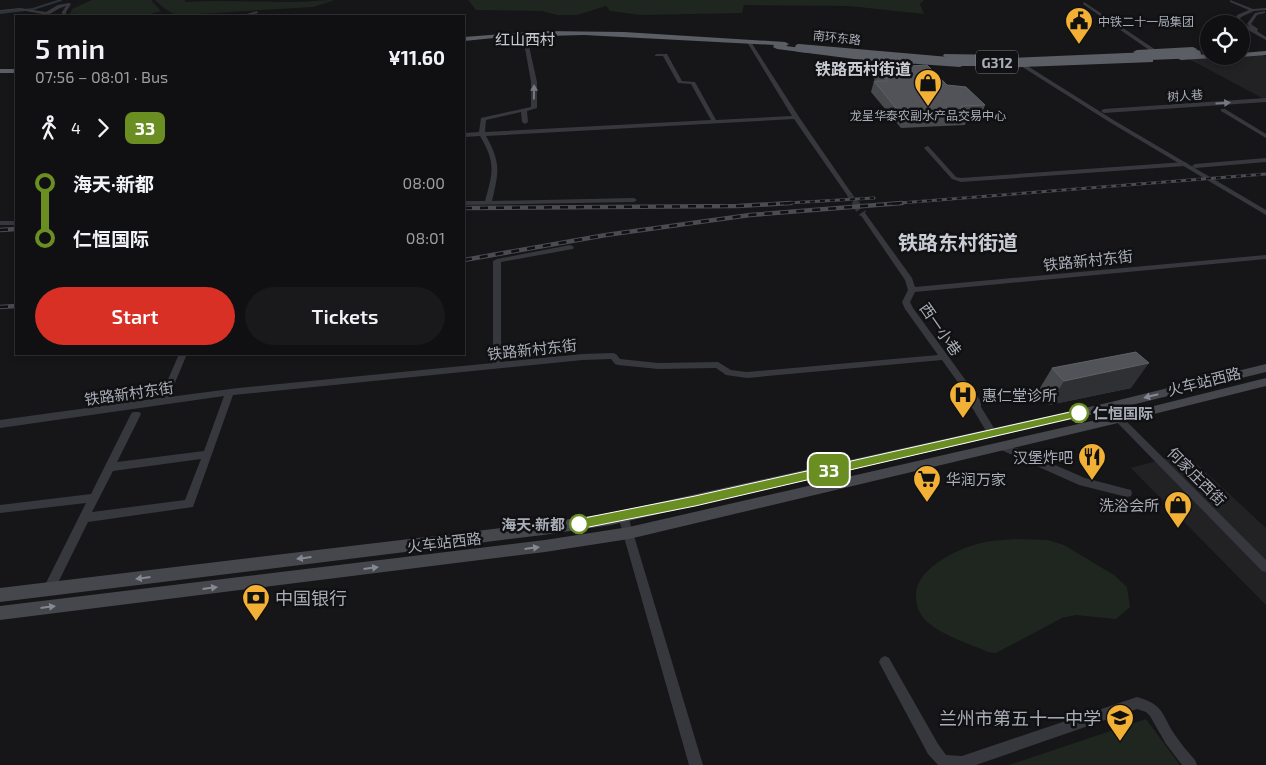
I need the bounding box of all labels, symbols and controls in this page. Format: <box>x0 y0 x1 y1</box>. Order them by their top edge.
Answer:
public building icon: 中铁二十一局集团 <box>1064 6 1094 45</box>
place label: 中铁二十一局集团 <box>1098 14 1194 28</box>
map controls <box>1200 15 1250 65</box>
button: locate <box>1200 15 1250 65</box>
street label: 南环东路 <box>812 28 862 46</box>
district label: 红山西村 <box>495 30 555 48</box>
text: 5 min <box>35 31 105 65</box>
text: ¥11.60 <box>388 46 445 69</box>
road number: G312 <box>976 51 1018 74</box>
district label: 铁路西村街道 <box>815 59 911 78</box>
text: 07:56 – 08:01 · Bus <box>35 67 168 86</box>
shop icon: 龙呈华泰农副水产品交易中心 <box>913 68 943 107</box>
one-way arrow <box>530 84 538 100</box>
street label: 树人巷 <box>1167 87 1203 103</box>
one-way arrow <box>1215 99 1231 107</box>
place label: 龙呈华泰农副水产品交易中心 <box>850 108 1006 122</box>
icon: walk <box>35 114 63 142</box>
icon: forward <box>89 114 117 142</box>
text: 33 <box>135 117 155 139</box>
text: 4 <box>71 118 81 137</box>
text: 海天·新都 <box>73 172 154 195</box>
text: 08:00 <box>403 173 445 192</box>
text: 仁恒国际 <box>73 227 149 250</box>
text: 08:01 <box>406 228 445 247</box>
district label: 铁路东村街道 <box>898 230 1018 254</box>
street label: 铁路新村东街 <box>1042 246 1134 274</box>
button: Start <box>35 287 235 345</box>
button: Tickets <box>245 287 445 345</box>
street label: 西一小巷 <box>916 299 966 359</box>
street label: 铁路新村东街 <box>486 335 578 363</box>
street label: 火车站西路 <box>1165 363 1243 399</box>
street label: 铁路新村东街 <box>83 378 175 408</box>
hospital icon: 惠仁堂诊所 <box>948 380 978 419</box>
place label: 惠仁堂诊所 <box>982 386 1057 404</box>
one-way arrow <box>1143 392 1158 400</box>
marker: 仁恒国际 <box>1069 403 1089 423</box>
place label: 仁恒国际 <box>1093 404 1153 422</box>
restaurant icon: 汉堡炸吧 <box>1077 442 1107 481</box>
street label: 何家庄西街 <box>1164 443 1230 509</box>
place label: 汉堡炸吧 <box>1013 448 1073 466</box>
line badge: 33 <box>806 454 852 486</box>
text: 33 <box>819 459 839 481</box>
supermarket icon: 华润万家 <box>912 464 942 503</box>
place label: 华润万家 <box>946 470 1006 488</box>
shop icon: 洗浴会所 <box>1163 490 1193 529</box>
place label: 洗浴会所 <box>1099 496 1159 514</box>
marker: 海天·新都 <box>569 514 589 534</box>
place label: 海天·新都 <box>501 515 565 533</box>
street label: 火车站西路 <box>406 528 482 556</box>
one-way arrow <box>525 544 541 552</box>
one-way arrow <box>296 554 312 562</box>
one-way arrow <box>363 564 379 572</box>
one-way arrow <box>135 574 151 582</box>
one-way arrow <box>202 583 218 591</box>
bank icon: 中国银行 <box>241 583 271 622</box>
place label: 中国银行 <box>275 587 347 609</box>
one-way arrow <box>41 603 57 611</box>
school or university icon: 兰州市第五十一中学 <box>1105 703 1135 742</box>
place label: 兰州市第五十一中学 <box>939 707 1101 729</box>

